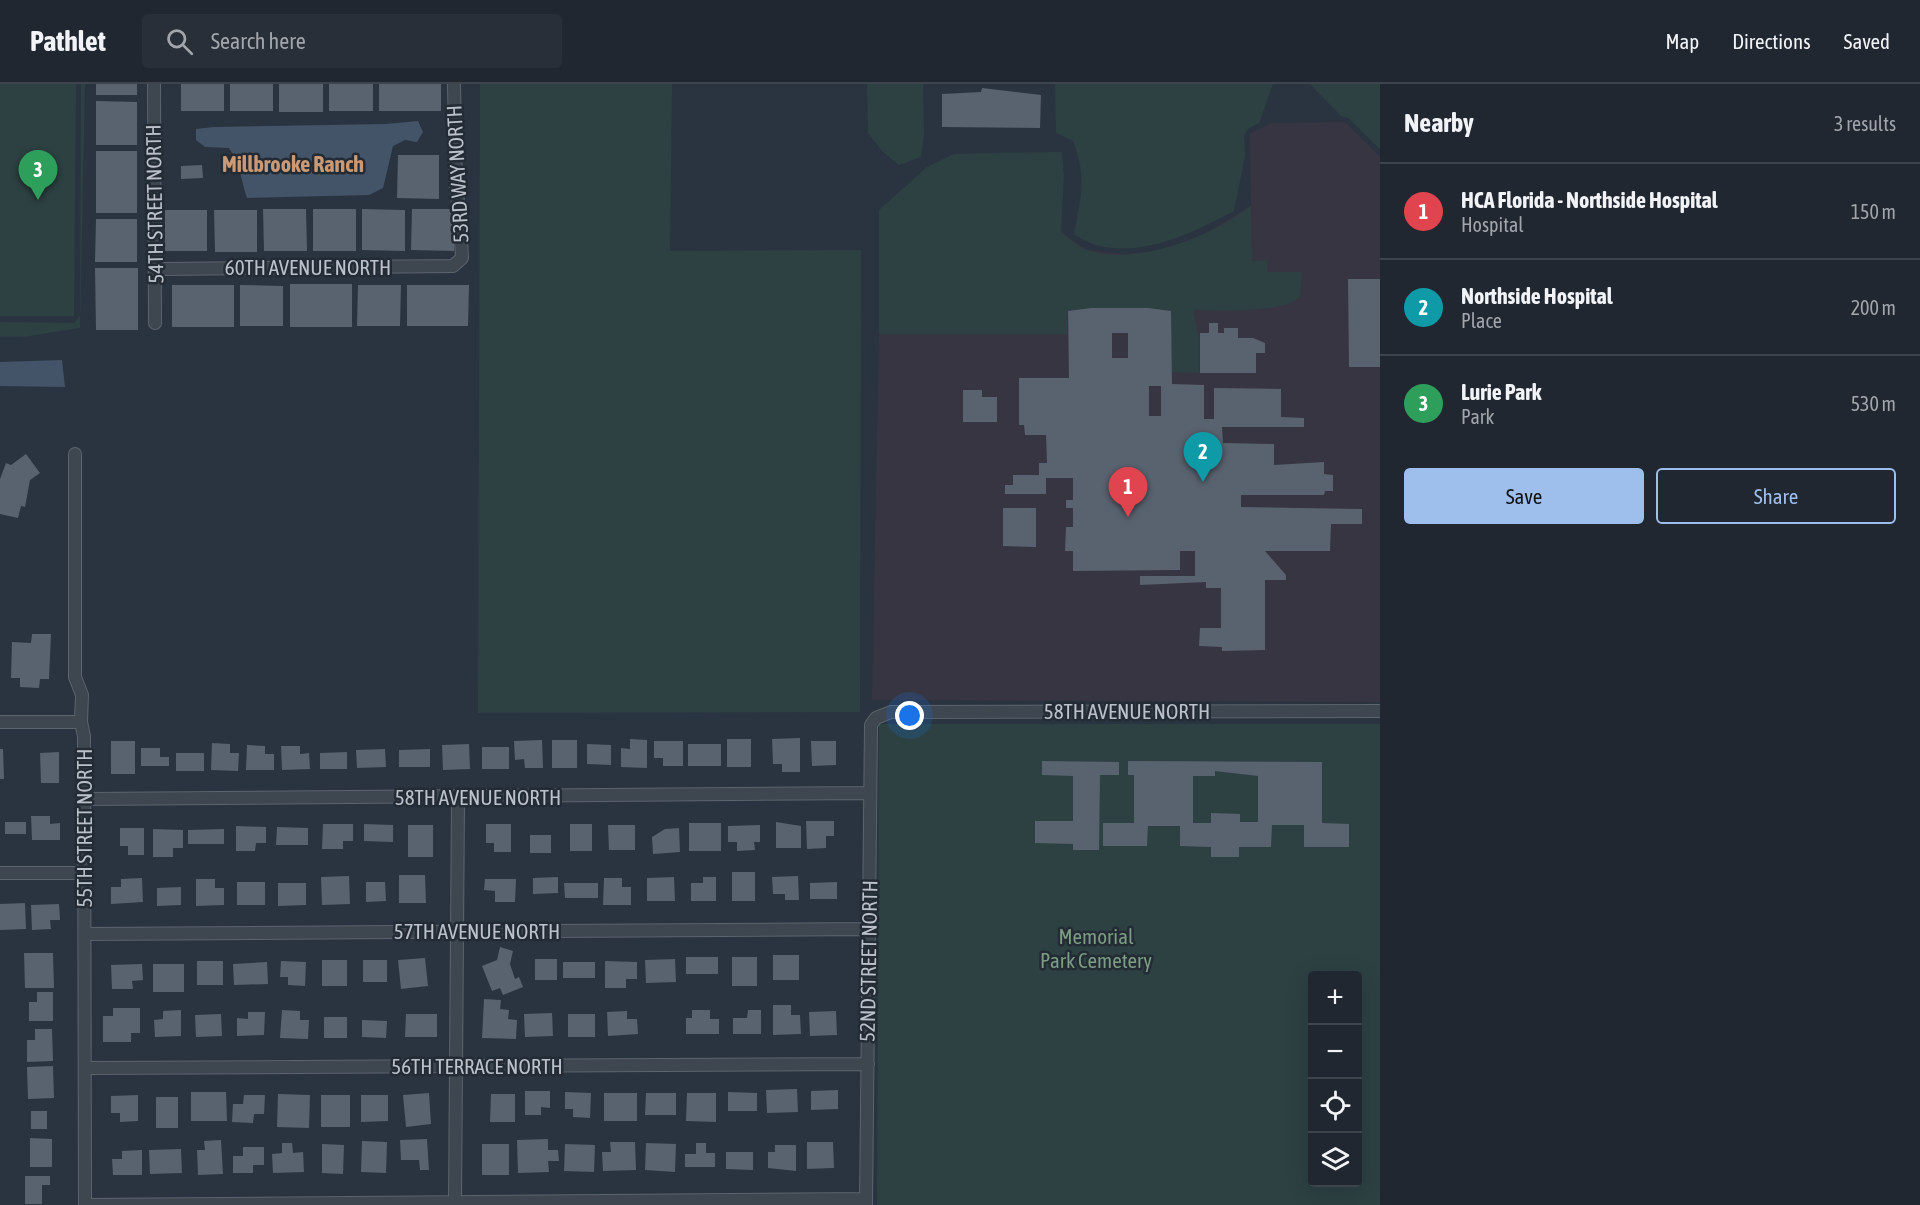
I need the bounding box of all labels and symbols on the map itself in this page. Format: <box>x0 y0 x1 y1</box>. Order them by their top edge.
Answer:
street label: 53RD WAY NORTH <box>441 105 473 243</box>
street label: 54TH STREET NORTH <box>141 124 167 284</box>
pin: 3 <box>18 150 57 200</box>
district label: Millbrooke Ranch <box>222 151 364 177</box>
street label: 60TH AVENUE NORTH <box>225 255 391 279</box>
pin: 2 <box>1184 432 1222 482</box>
pin: 1 <box>1108 468 1148 517</box>
street label: 58TH AVENUE NORTH <box>1044 699 1210 723</box>
your location <box>895 701 924 730</box>
street label: 55TH STREET NORTH <box>72 748 96 908</box>
street label: 58TH AVENUE NORTH <box>395 785 561 809</box>
street label: 52ND STREET NORTH <box>855 880 881 1042</box>
street label: 57TH AVENUE NORTH <box>394 919 560 943</box>
park label: Memorial Park Cemetery <box>1040 924 1152 972</box>
street label: 56TH TERRACE NORTH <box>391 1054 563 1078</box>

